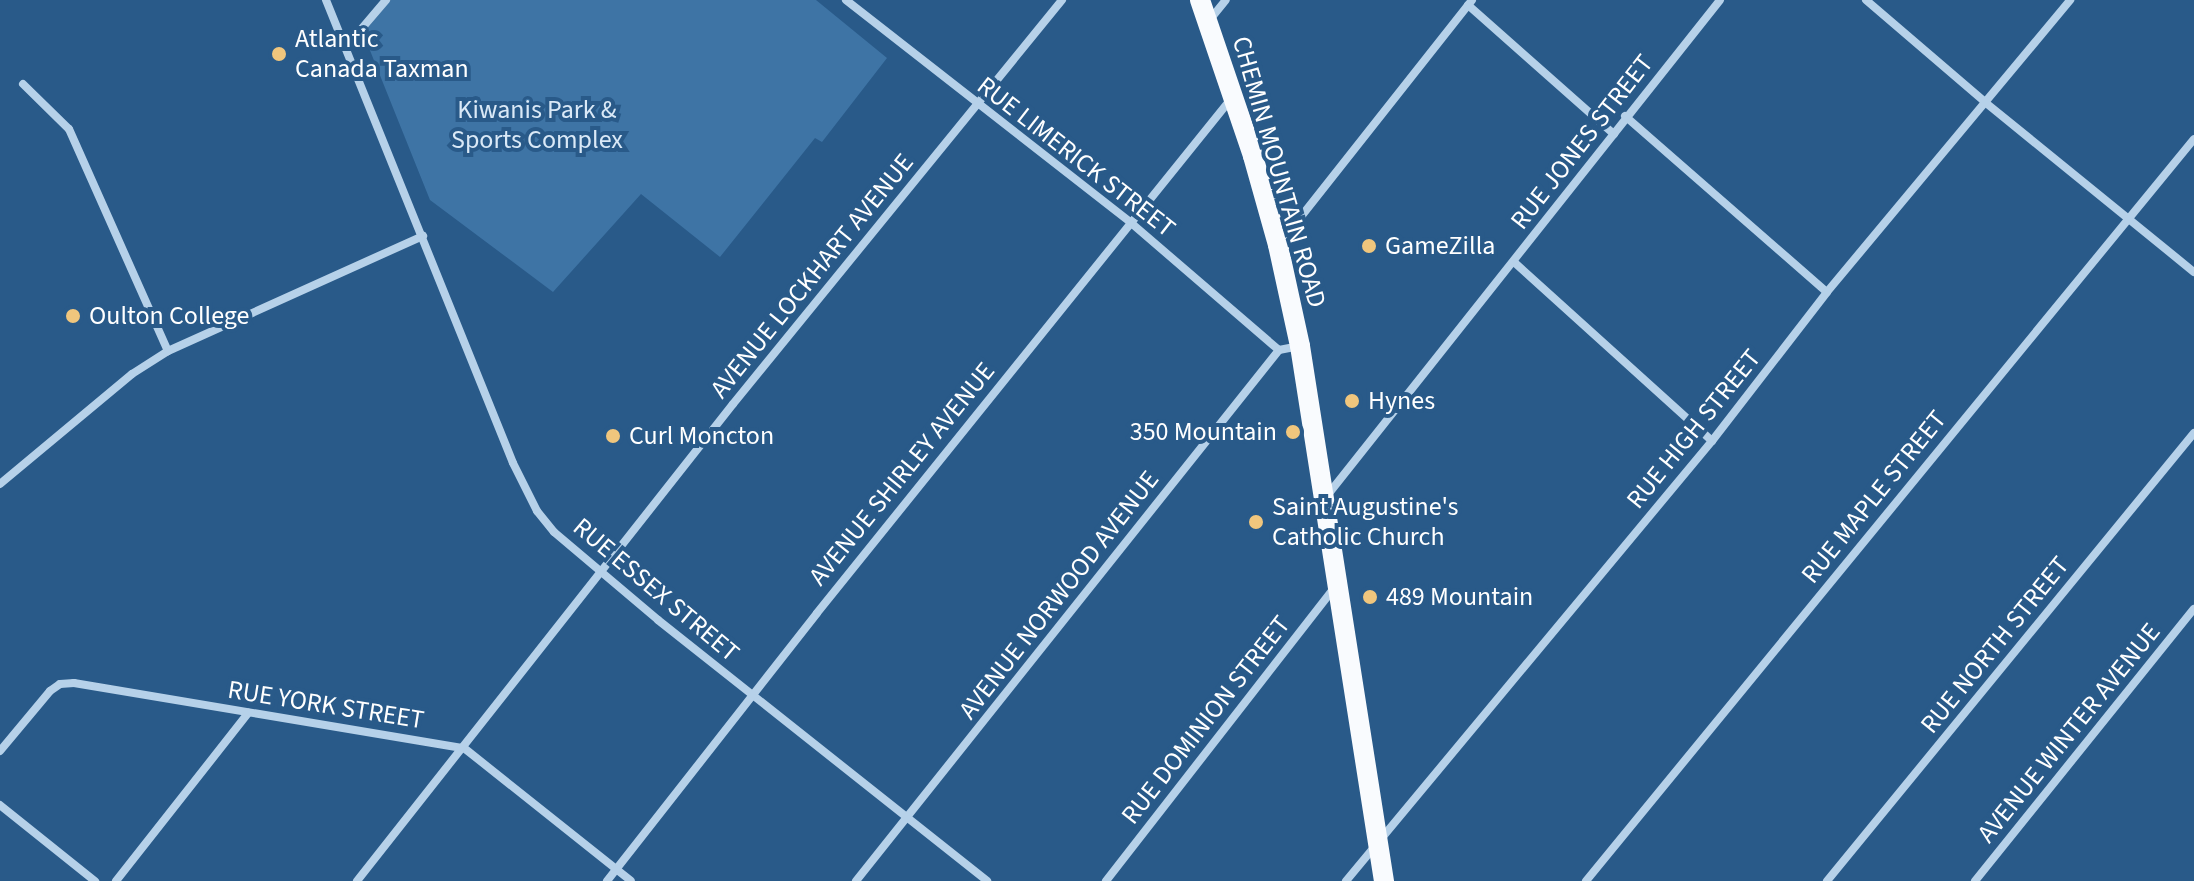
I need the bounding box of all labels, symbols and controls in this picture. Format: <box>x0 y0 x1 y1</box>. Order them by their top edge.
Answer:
place label: Atlantic Canada Taxman <box>295 23 469 84</box>
street label: CHEMIN MOUNTAIN ROAD <box>1225 33 1333 311</box>
marker: Atlantic Canada Taxman <box>270 45 288 63</box>
street label: RUE JONES STREET <box>1504 48 1660 236</box>
street label: RUE LIMERICK STREET <box>971 70 1181 244</box>
park label: Kiwanis Park & Sports Complex <box>451 94 623 156</box>
street label: AVENUE LOCKHART AVENUE <box>704 148 920 404</box>
place label: GameZilla <box>1385 230 1495 262</box>
marker: GameZilla <box>1360 237 1378 255</box>
place label: Oulton College <box>89 300 249 332</box>
marker: Oulton College <box>64 307 82 325</box>
street label: RUE HIGH STREET <box>1620 343 1768 515</box>
street label: AVENUE SHIRLEY AVENUE <box>802 356 1002 592</box>
place label: Hynes <box>1368 385 1435 417</box>
marker: Hynes <box>1343 392 1361 410</box>
street label: RUE MAPLE STREET <box>1795 404 1953 590</box>
place label: 350 Mountain <box>1130 416 1277 448</box>
place label: Curl Moncton <box>629 420 774 452</box>
marker: 350 Mountain <box>1284 423 1302 441</box>
marker: Curl Moncton <box>604 427 622 445</box>
street label: AVENUE NORWOOD AVENUE <box>952 465 1166 725</box>
place label: Saint Augustine's Catholic Church <box>1272 491 1458 552</box>
street label: RUE ESSEX STREET <box>567 511 745 669</box>
marker: Saint Augustine's Catholic Church <box>1247 513 1265 531</box>
street label: RUE NORTH STREET <box>1914 550 2076 740</box>
place label: 489 Mountain <box>1386 581 1533 613</box>
marker: 489 Mountain <box>1361 588 1379 606</box>
street label: RUE DOMINION STREET <box>1115 610 1297 830</box>
street label: AVENUE WINTER AVENUE <box>1971 617 2167 849</box>
street label: RUE YORK STREET <box>226 674 426 736</box>

